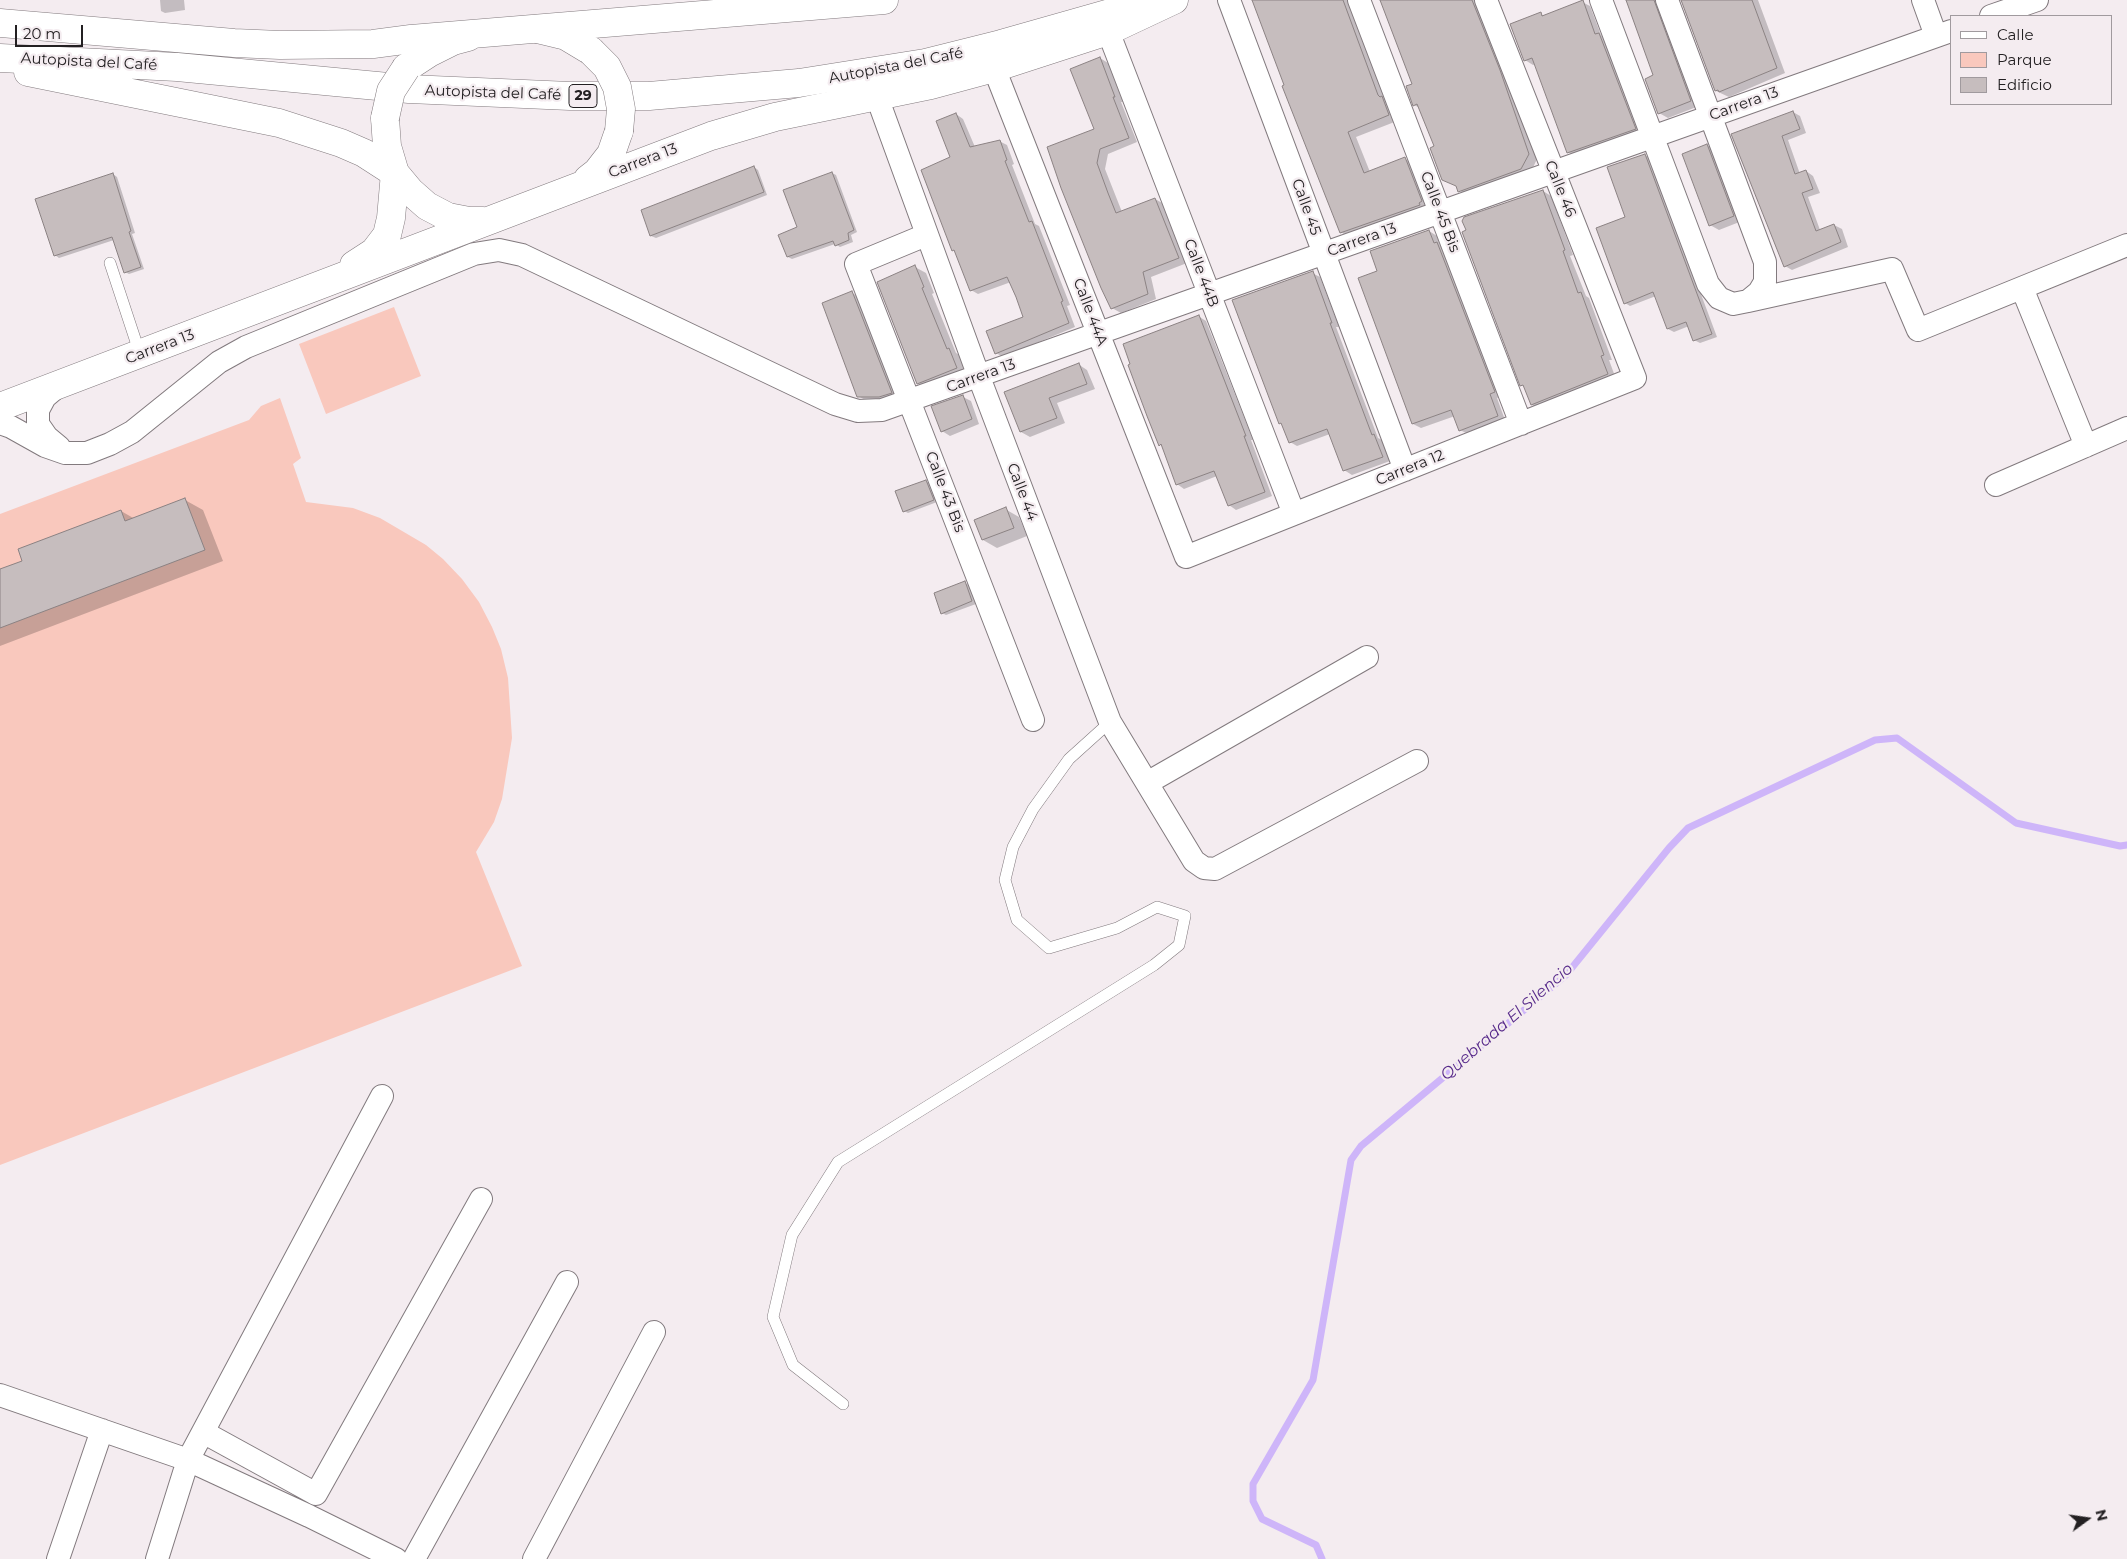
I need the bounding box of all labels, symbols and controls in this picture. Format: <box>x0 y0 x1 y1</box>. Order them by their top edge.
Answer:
scale bar <box>18 15 85 47</box>
legend <box>1950 15 2112 105</box>
text: 20 m <box>23 24 61 43</box>
text: Calle <box>1997 25 2034 44</box>
street label: Autopista del Café <box>827 44 965 88</box>
street label: Autopista del Café <box>20 49 158 75</box>
text: Parque <box>1997 50 2052 69</box>
text: Edificio <box>1997 75 2052 94</box>
street label: Autopista del Café <box>424 82 562 104</box>
street label: Carrera 13 <box>1707 83 1781 125</box>
road number: 29 <box>569 84 597 108</box>
street label: Carrera 13 <box>606 140 680 182</box>
street label: Calle 46 <box>1541 158 1579 220</box>
street label: Calle 45 Bis <box>1416 169 1464 255</box>
street label: Calle 45 <box>1287 176 1325 238</box>
street label: Carrera 13 <box>1325 219 1399 261</box>
street label: Calle 44B <box>1180 236 1222 310</box>
street label: Calle 44A <box>1069 276 1111 348</box>
street label: Carrera 13 <box>123 326 197 368</box>
street label: Carrera 13 <box>944 355 1018 397</box>
street label: Carrera 12 <box>1373 446 1447 490</box>
street label: Calle 43 Bis <box>921 449 969 535</box>
street label: Calle 44 <box>1003 461 1041 523</box>
water label: Quebrada El Silencio <box>1437 959 1577 1085</box>
north arrow <box>2062 1494 2112 1544</box>
text: N <box>2091 1508 2112 1523</box>

